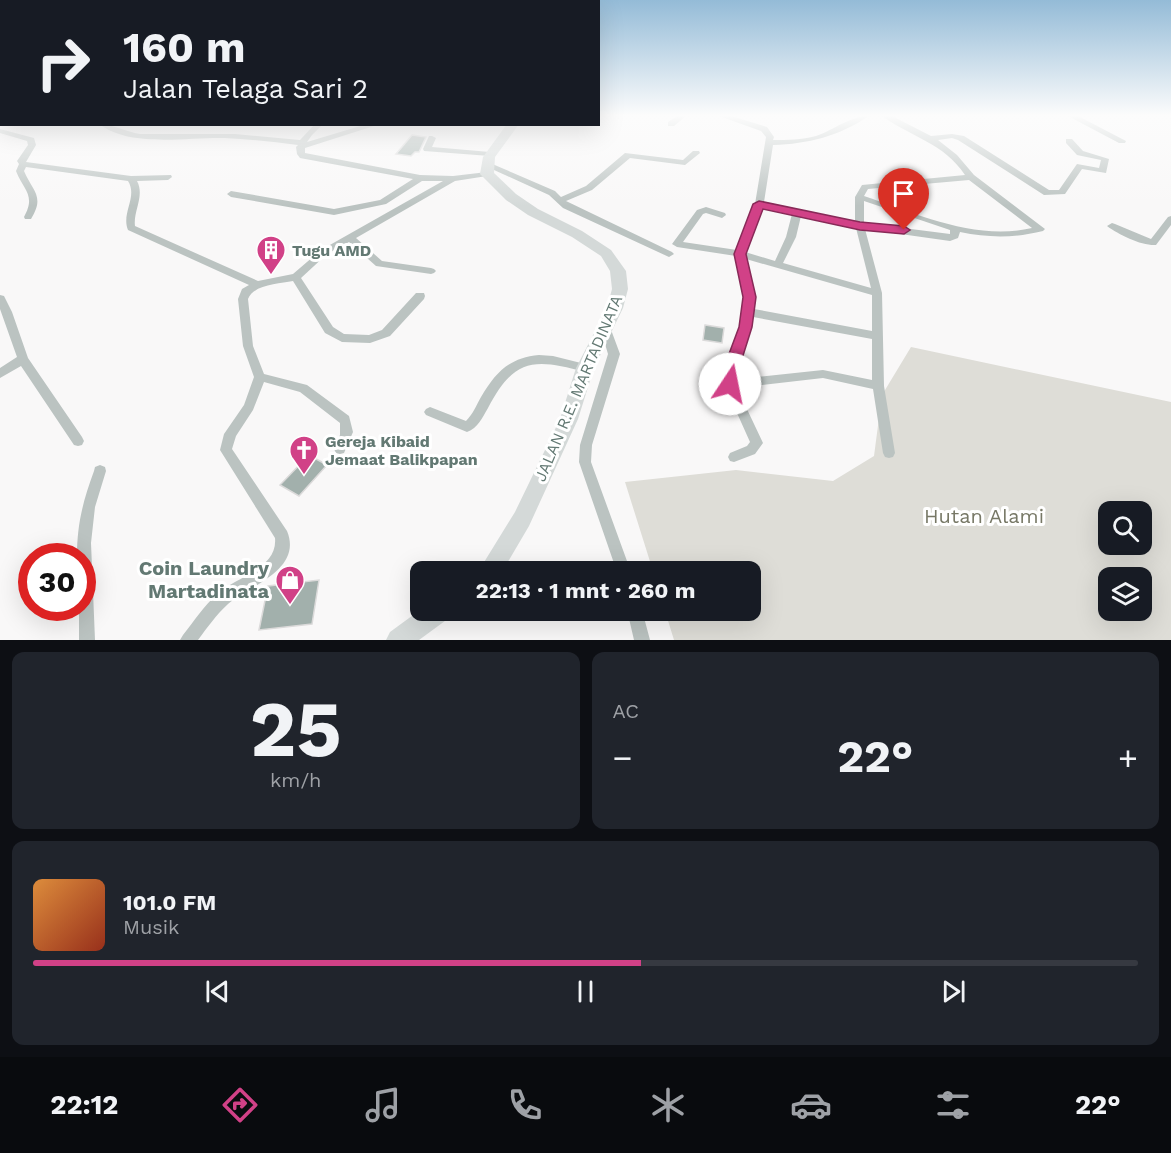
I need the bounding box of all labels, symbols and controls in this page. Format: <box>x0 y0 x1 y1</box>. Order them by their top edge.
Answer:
text: 160 m <box>123 23 246 72</box>
icon: right <box>24 24 102 102</box>
text: Jalan Telaga Sari 2 <box>123 73 368 105</box>
pin <box>878 168 929 230</box>
icon: arrive <box>887 177 920 210</box>
building icon: Tugu AMD <box>255 234 287 276</box>
place label: Tugu AMD <box>292 241 371 260</box>
street label: JALAN R.E. MARTADINATA <box>531 292 627 484</box>
position arrow <box>698 352 762 416</box>
place label: Gereja Kibaid Jemaat Balikpapan <box>325 432 478 469</box>
church icon: Gereja Kibaid Jemaat Balikpapan <box>288 434 320 476</box>
map controls <box>1098 501 1152 621</box>
button: search <box>1098 501 1152 555</box>
park label: Hutan Alami <box>924 504 1044 528</box>
speed limit sign: 30 <box>18 543 96 621</box>
place label: Coin Laundry Martadinata <box>139 556 270 603</box>
shop icon: Coin Laundry Martadinata <box>274 564 306 606</box>
button: layers <box>1098 567 1152 621</box>
text: 22:13 · 1 mnt · 260 m <box>476 578 695 603</box>
text: 25 <box>250 683 342 775</box>
text: AC <box>613 699 639 723</box>
text: 22° <box>837 730 913 783</box>
text: − <box>613 738 632 777</box>
text: + <box>1118 738 1138 777</box>
text: km/h <box>270 768 322 792</box>
text: 101.0 FM <box>123 890 216 915</box>
text: Musik <box>123 915 179 939</box>
icon: previous <box>201 975 234 1008</box>
icon: pause <box>569 975 602 1008</box>
icon: next <box>937 975 970 1008</box>
icon: directions <box>219 1084 261 1126</box>
icon: music <box>362 1084 404 1126</box>
icon: phone <box>504 1084 546 1126</box>
icon: climate <box>647 1084 689 1126</box>
icon: car <box>790 1084 832 1126</box>
icon: filters <box>932 1084 974 1126</box>
text: 22:12 <box>50 1089 118 1121</box>
text: 22° <box>1075 1089 1121 1121</box>

